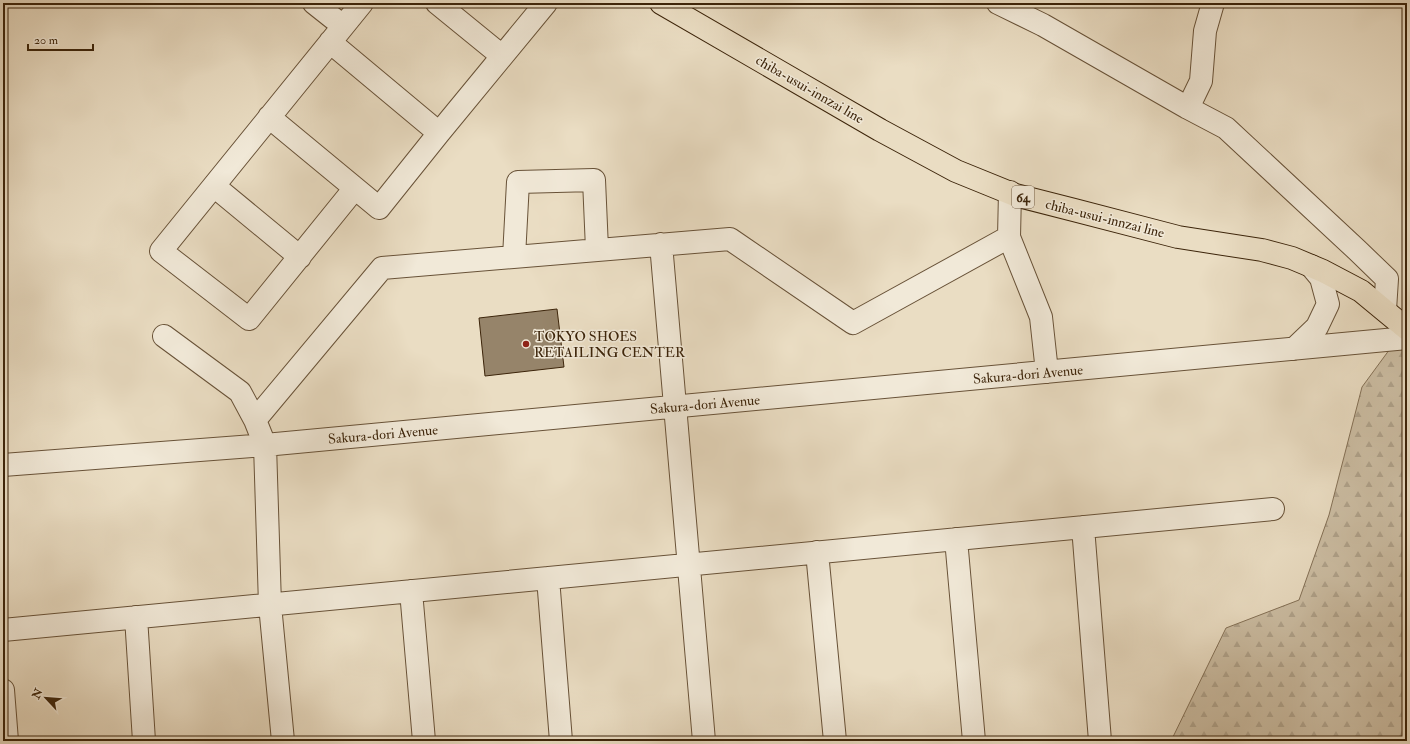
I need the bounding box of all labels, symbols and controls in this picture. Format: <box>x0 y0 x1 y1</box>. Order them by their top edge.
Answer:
scale bar <box>28 26 93 52</box>
text: 20 m <box>34 33 59 48</box>
street label: chiba-usui-innzai line <box>753 52 867 127</box>
road number: 64 <box>1012 186 1034 208</box>
street label: chiba-usui-innzai line <box>1044 195 1166 242</box>
place label: TOKYO SHOES RETAILING CENTER <box>534 328 686 361</box>
marker: TOKYO SHOES RETAILING CENTER <box>521 339 531 349</box>
street label: Sakura-dori Avenue <box>972 361 1084 388</box>
street label: Sakura-dori Avenue <box>649 391 761 418</box>
street label: Sakura-dori Avenue <box>327 421 439 448</box>
north arrow <box>26 678 66 718</box>
text: N <box>29 686 46 702</box>

